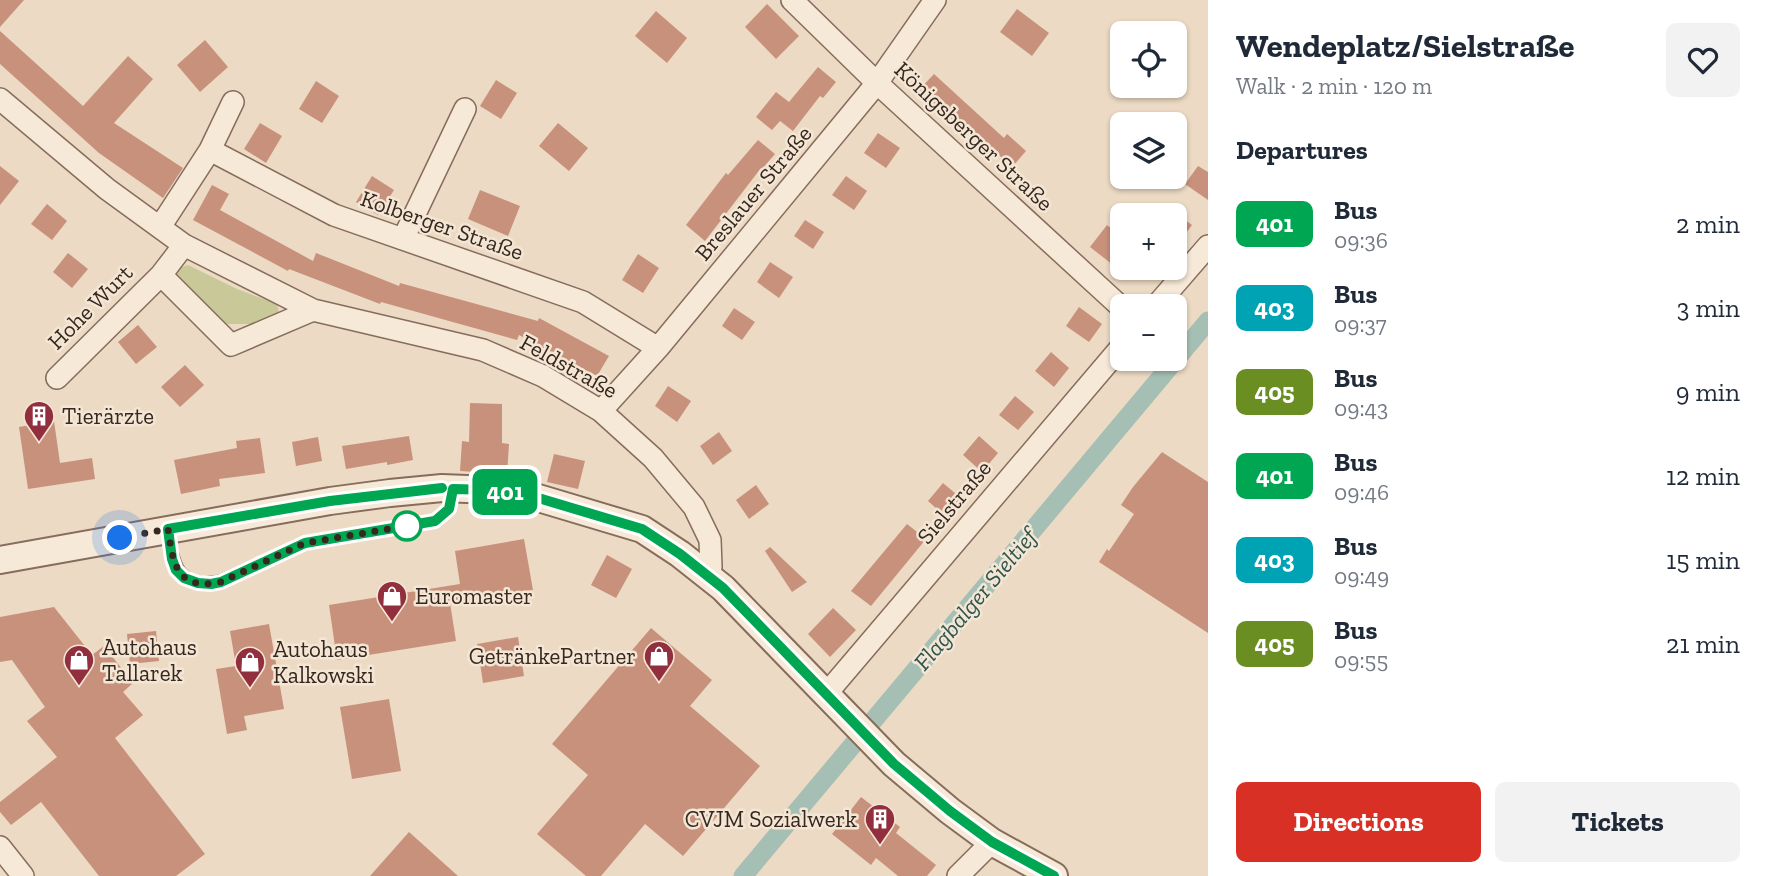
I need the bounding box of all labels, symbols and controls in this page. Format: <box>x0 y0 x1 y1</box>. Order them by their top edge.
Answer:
map controls <box>1110 21 1187 371</box>
button: locate <box>1110 21 1187 98</box>
button: heart <box>1666 23 1740 97</box>
text: Wendeplatz/Sielstraße <box>1236 26 1574 65</box>
street label: Königsberger Straße <box>889 55 1059 217</box>
text: Walk · 2 min · 120 m <box>1236 72 1432 100</box>
button: layers <box>1110 112 1187 189</box>
street label: Breslauer Straße <box>689 120 817 266</box>
text: Departures <box>1236 134 1368 166</box>
street label: Kolberger Straße <box>357 184 527 266</box>
text: Bus <box>1334 194 1377 226</box>
button: + <box>1110 203 1187 280</box>
text: 2 min <box>1676 208 1740 240</box>
text: 401 <box>1256 209 1293 238</box>
text: 09:36 <box>1334 226 1388 254</box>
street label: Hohe Wurt <box>42 258 139 355</box>
text: Bus <box>1334 278 1377 310</box>
text: 3 min <box>1677 292 1740 324</box>
text: 403 <box>1254 293 1295 322</box>
button: − <box>1110 294 1187 371</box>
text: 09:37 <box>1334 310 1387 338</box>
street label: Feldstraße <box>515 328 623 404</box>
text: Bus <box>1334 362 1377 394</box>
text: 9 min <box>1676 376 1740 408</box>
text: 405 <box>1254 377 1295 406</box>
text: 09:43 <box>1334 394 1388 422</box>
building icon: Tierärzte <box>22 399 56 443</box>
place label: Tierärzte <box>62 402 154 430</box>
text: Bus <box>1334 446 1377 478</box>
street label: Sielstraße <box>911 454 997 550</box>
text: 12 min <box>1666 460 1740 492</box>
text: 401 <box>1256 461 1293 490</box>
line badge: 401 <box>465 469 545 515</box>
text: 401 <box>486 477 524 506</box>
text: 09:46 <box>1334 478 1389 506</box>
unlabelled marker <box>392 511 422 541</box>
your location <box>102 520 137 555</box>
water label: Flagbalger Sieltief <box>907 520 1044 676</box>
text: Bus <box>1334 530 1377 562</box>
text: 15 min <box>1666 544 1740 576</box>
text: 403 <box>1254 545 1295 574</box>
text: 09:49 <box>1334 562 1389 590</box>
shop icon: Euromaster <box>375 579 409 623</box>
place label: Euromaster <box>415 582 533 610</box>
text: Bus <box>1334 614 1377 646</box>
text: 21 min <box>1666 628 1740 660</box>
text: 405 <box>1254 629 1295 658</box>
place label: Autohaus Tallarek <box>102 633 197 687</box>
place label: Autohaus Kalkowski <box>273 635 374 689</box>
shop icon: GetränkePartner <box>642 639 676 683</box>
place label: GetränkePartner <box>469 642 636 670</box>
shop icon: Autohaus Tallarek <box>62 643 96 687</box>
shop icon: Autohaus Kalkowski <box>233 645 267 689</box>
text: 09:55 <box>1334 646 1388 674</box>
button: Directions <box>1236 782 1481 862</box>
button: Tickets <box>1495 782 1740 862</box>
building icon: CVJM Sozialwerk <box>863 802 897 846</box>
place label: CVJM Sozialwerk <box>685 805 857 833</box>

